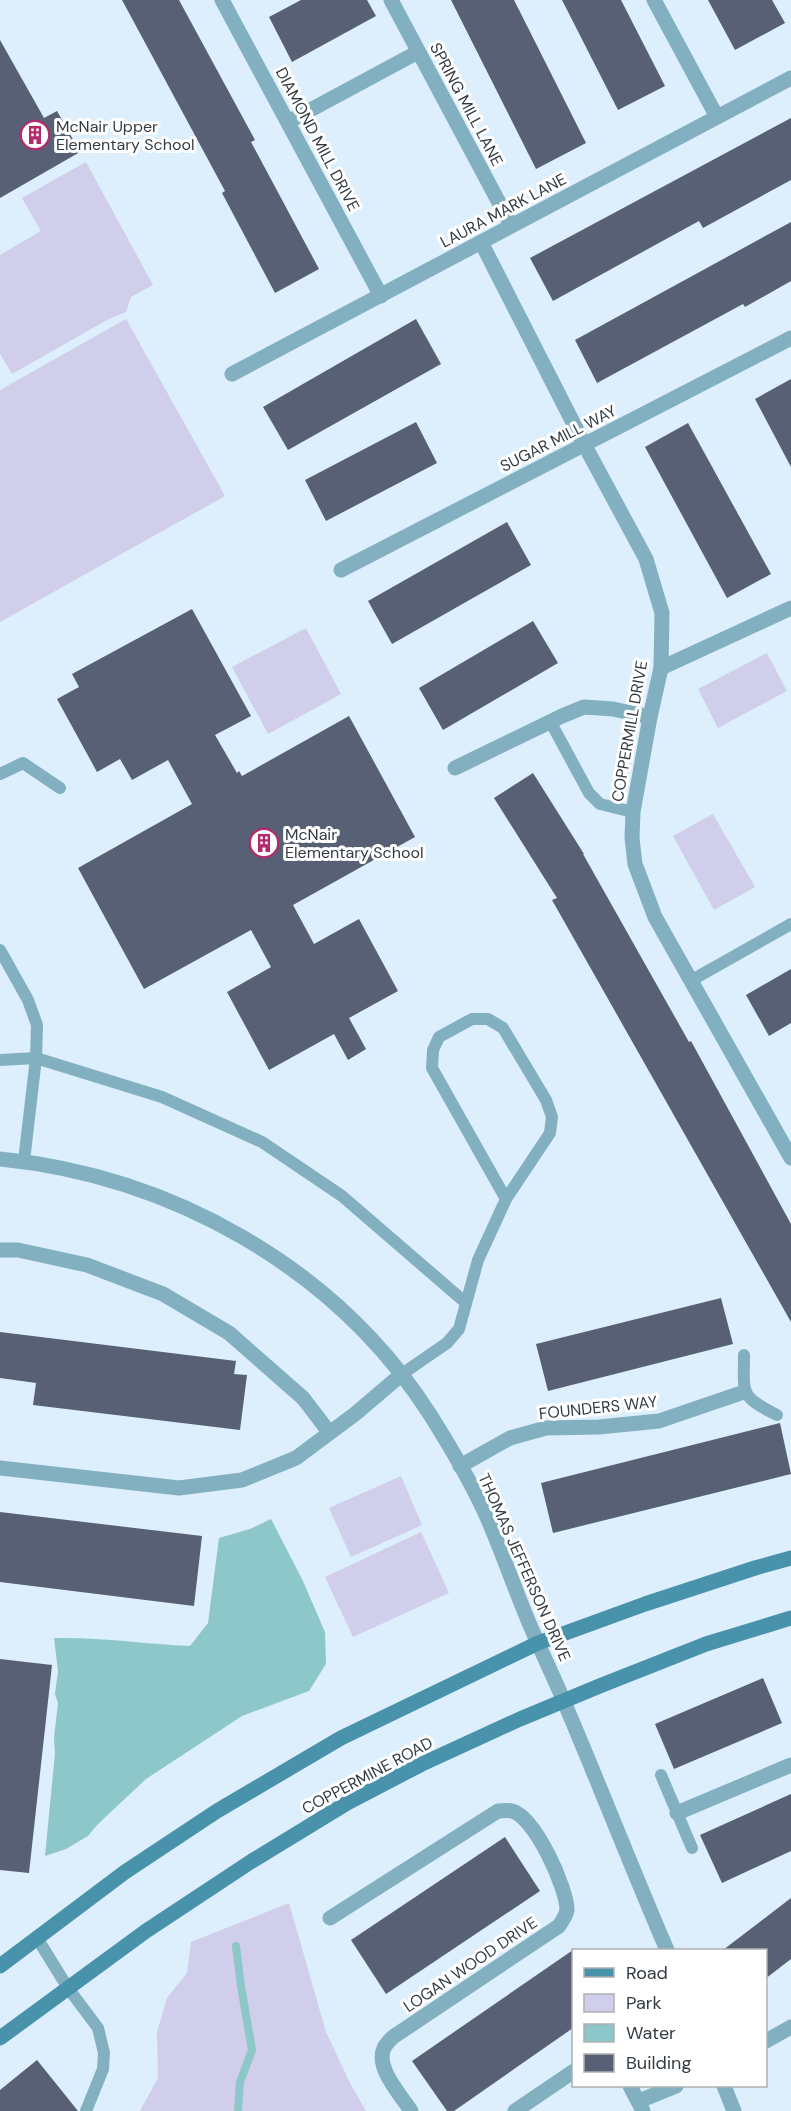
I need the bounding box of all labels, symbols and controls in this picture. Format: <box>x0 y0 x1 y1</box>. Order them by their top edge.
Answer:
street label: SPRING MILL LANE <box>425 39 508 170</box>
street label: DIAMOND MILL DRIVE <box>271 64 364 215</box>
place label: McNair Upper Elementary School <box>56 116 194 155</box>
building icon: McNair Upper Elementary School <box>19 119 51 151</box>
street label: LAURA MARK LANE <box>437 168 570 253</box>
street label: SUGAR MILL WAY <box>497 400 620 477</box>
street label: COPPERMILL DRIVE <box>607 659 652 803</box>
place label: McNair Elementary School <box>285 824 423 863</box>
building icon: McNair Elementary School <box>248 827 280 859</box>
street label: FOUNDERS WAY <box>538 1391 658 1424</box>
street label: THOMAS JEFFERSON DRIVE <box>474 1470 576 1664</box>
street label: COPPERMINE ROAD <box>298 1732 436 1819</box>
street label: LOGAN WOOD DRIVE <box>399 1912 541 2017</box>
legend <box>572 1949 767 2087</box>
text: Road <box>626 1961 668 1985</box>
text: Park <box>626 1991 662 2015</box>
text: Water <box>626 2021 676 2045</box>
text: Building <box>626 2051 691 2075</box>

